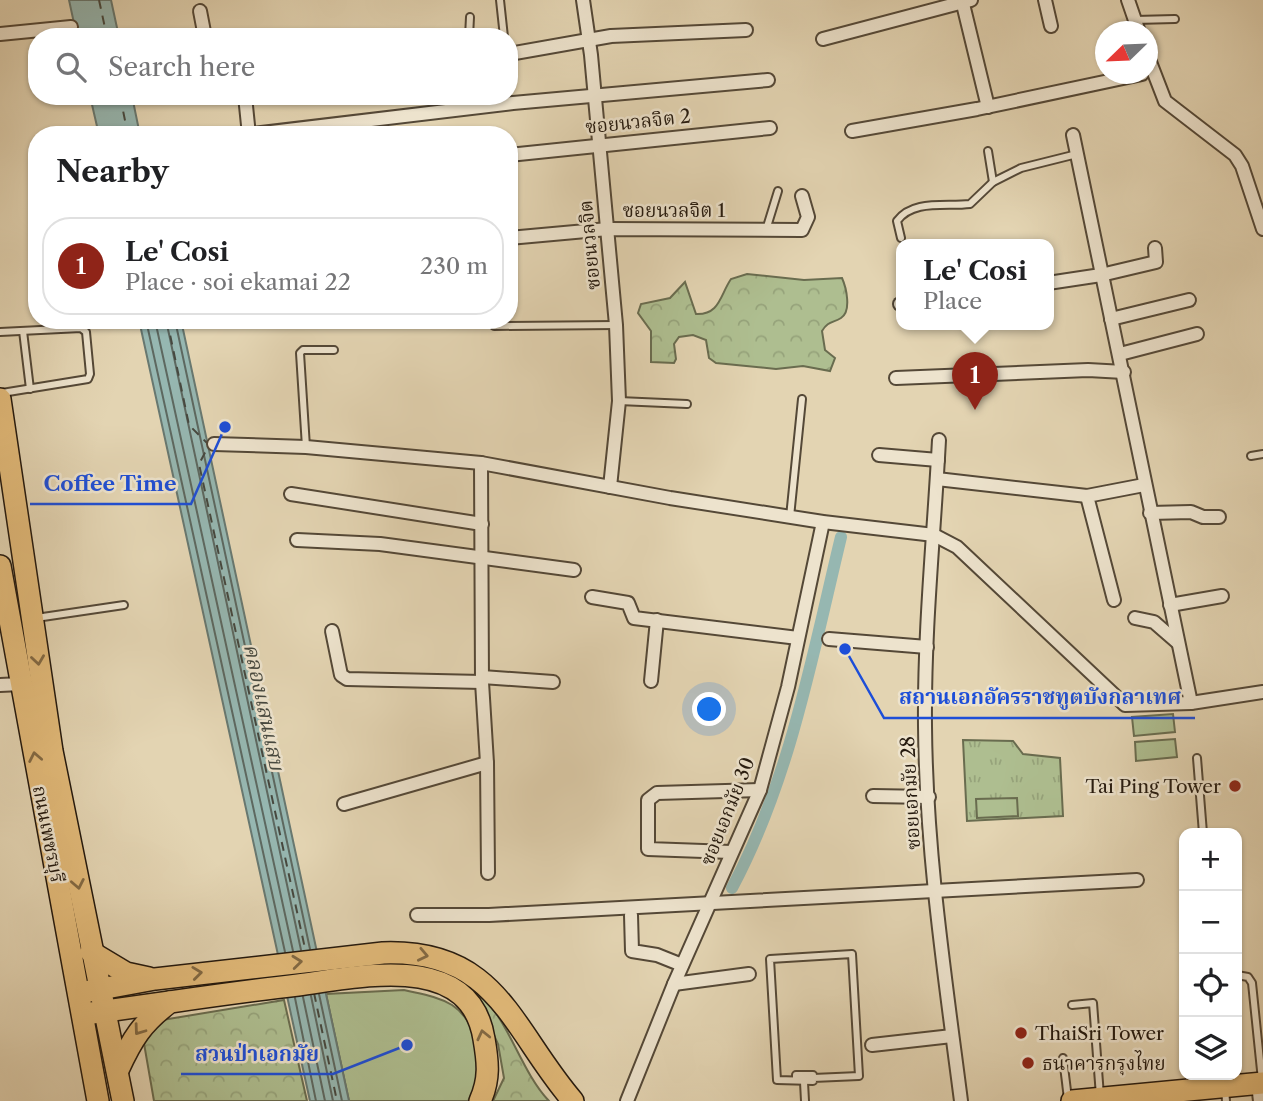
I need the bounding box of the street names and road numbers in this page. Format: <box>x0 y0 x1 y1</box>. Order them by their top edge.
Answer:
street label: ซอยนวลจิต 2 <box>584 105 692 138</box>
street label: ซอยนวลจิต <box>574 199 605 291</box>
street label: ซอยนวลจิต 1 <box>623 199 726 222</box>
street label: ซอยเอกมัย 28 <box>896 735 925 851</box>
street label: ซอยเอกมัย 30 <box>695 754 760 869</box>
street label: ถนนเพชรบุรี <box>27 783 69 885</box>

